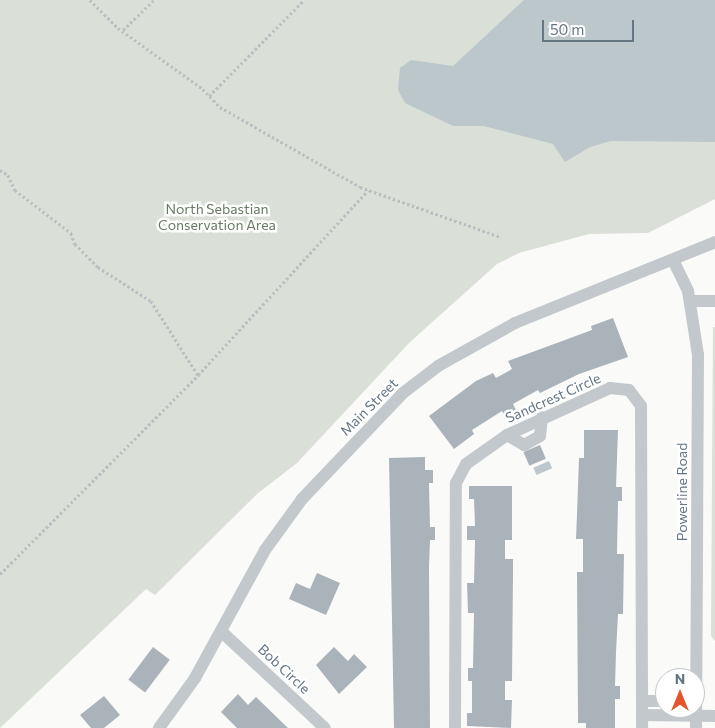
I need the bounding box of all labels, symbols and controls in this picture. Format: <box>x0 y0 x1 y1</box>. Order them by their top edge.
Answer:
scale bar <box>545 10 638 42</box>
text: 50 m <box>550 20 584 38</box>
park label: North Sebastian Conservation Area <box>158 201 276 233</box>
street label: Sandcrest Circle <box>503 369 603 427</box>
street label: Main Street <box>337 375 401 439</box>
street label: Powerline Road <box>674 443 690 541</box>
street label: Bob Circle <box>255 641 313 697</box>
north arrow <box>655 668 705 718</box>
text: N <box>675 670 685 687</box>

